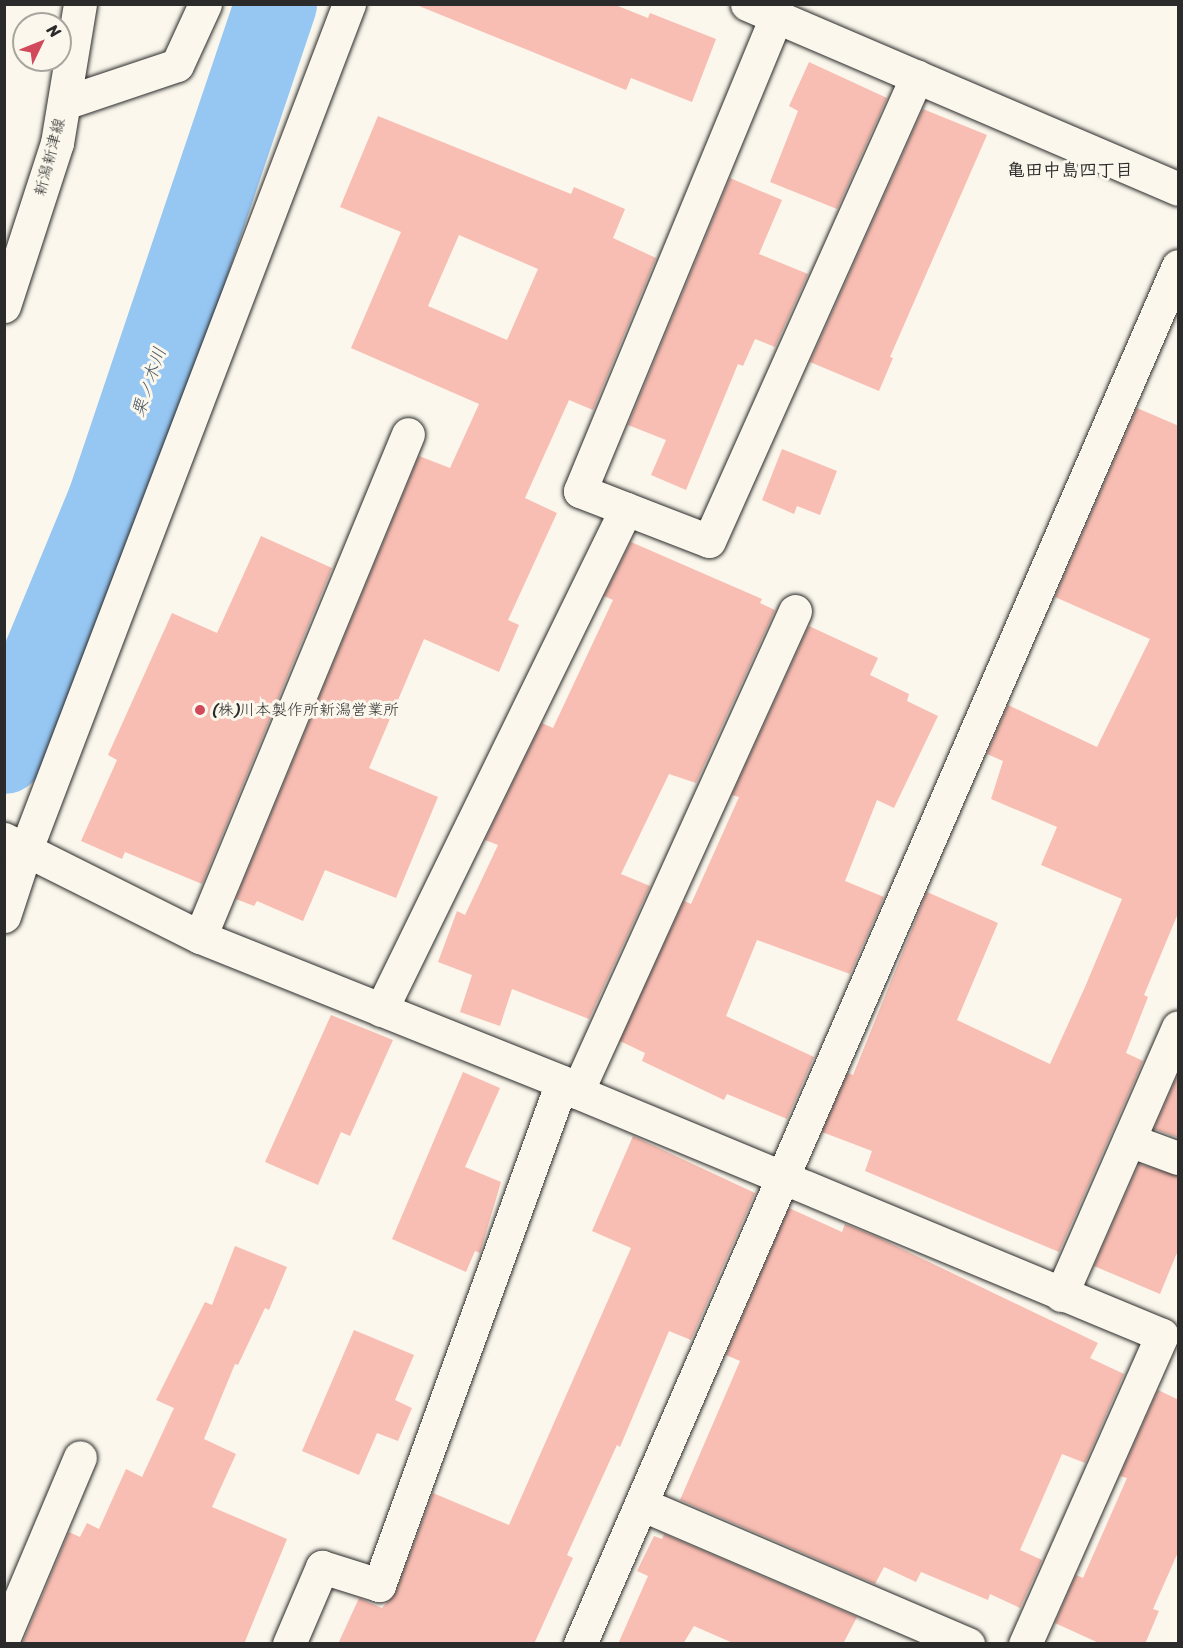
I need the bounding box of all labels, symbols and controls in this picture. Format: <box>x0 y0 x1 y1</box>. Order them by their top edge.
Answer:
north arrow <box>12 12 72 72</box>
text: N <box>40 17 68 45</box>
street label: 新潟新津線 <box>30 116 70 198</box>
district label: 亀田中島四丁目 <box>1007 159 1133 181</box>
water label: 栗ノ木川 <box>127 344 171 420</box>
place label: (株)川本製作所新潟営業所 <box>212 700 399 720</box>
marker: (株)川本製作所新潟営業所 <box>193 703 207 717</box>

